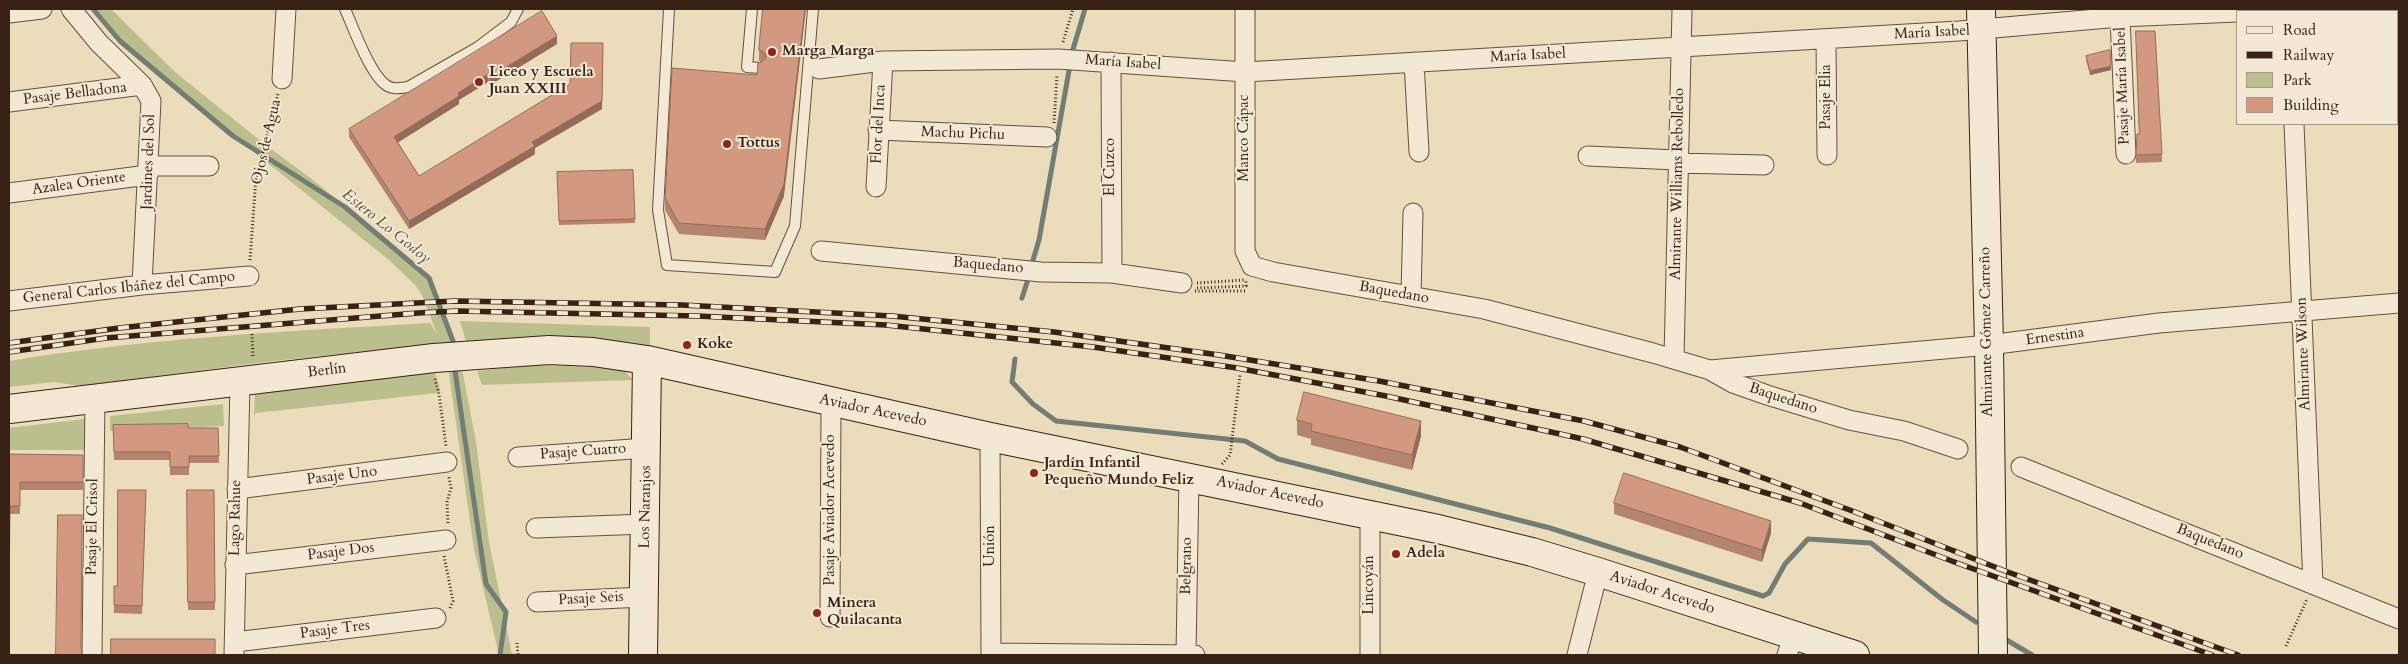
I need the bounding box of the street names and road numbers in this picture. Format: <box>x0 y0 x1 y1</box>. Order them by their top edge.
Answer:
street label: María Isabel <box>1894 22 1970 44</box>
street label: Pasaje María Isabel <box>2112 27 2134 145</box>
street label: María Isabel <box>1490 45 1566 67</box>
street label: María Isabel <box>1084 51 1162 75</box>
street label: Pasaje Elia <box>1818 64 1836 130</box>
street label: Pasaje Belladona <box>22 79 128 109</box>
street label: Flor del Inca <box>868 84 890 164</box>
street label: Almirante Williams Rebolledo <box>1667 88 1689 280</box>
street label: Manco Cápac <box>1236 94 1254 182</box>
street label: Ojos de Agua <box>248 98 286 186</box>
street label: Jardines del Sol <box>138 114 160 210</box>
street label: Machu Pichu <box>921 124 1005 144</box>
street label: El Cuzco <box>1102 138 1120 196</box>
street label: Azalea Oriente <box>31 169 127 199</box>
street label: Almirante Gómez Carreño <box>1977 247 1997 417</box>
street label: Baquedano <box>952 254 1024 278</box>
street label: General Carlos Ibáñez del Campo <box>22 268 236 308</box>
street label: Baquedano <box>1358 278 1430 308</box>
street label: Almirante Wilson <box>2293 297 2315 411</box>
street label: Ernestina <box>2025 324 2085 350</box>
street label: Berlín <box>307 360 347 382</box>
street label: Baquedano <box>1747 379 1819 419</box>
street label: Aviador Acevedo <box>818 391 928 431</box>
street label: Pasaje Aviador Acevedo <box>822 434 840 586</box>
street label: Pasaje Cuatro <box>539 440 627 464</box>
street label: Pasaje Uno <box>306 463 378 489</box>
street label: Los Naranjos <box>636 465 656 549</box>
street label: Aviador Acevedo <box>1215 473 1325 513</box>
street label: Pasaje El Crisol <box>83 478 103 576</box>
street label: Lago Rahue <box>226 480 246 556</box>
street label: Baquedano <box>2174 520 2246 564</box>
street label: Unión <box>982 525 1000 567</box>
street label: Belgrano <box>1177 537 1197 595</box>
street label: Pasaje Dos <box>307 539 375 565</box>
street label: Lincoyán <box>1361 555 1379 615</box>
street label: Aviador Acevedo <box>1607 568 1717 618</box>
street label: Pasaje Seis <box>558 588 624 610</box>
street label: Pasaje Tres <box>299 617 371 643</box>

